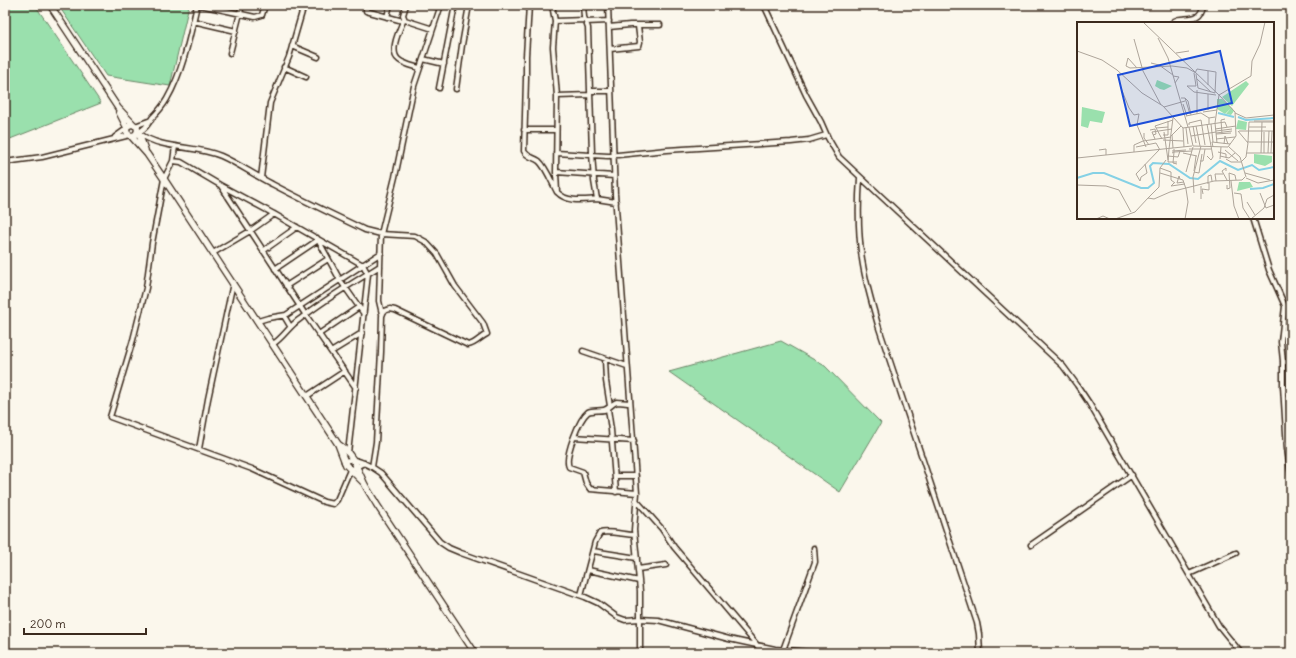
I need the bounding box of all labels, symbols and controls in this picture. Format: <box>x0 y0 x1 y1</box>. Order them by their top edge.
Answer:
inset map <box>1077 22 1274 219</box>
scale bar <box>24 610 146 636</box>
text: 200 m <box>30 616 66 631</box>

